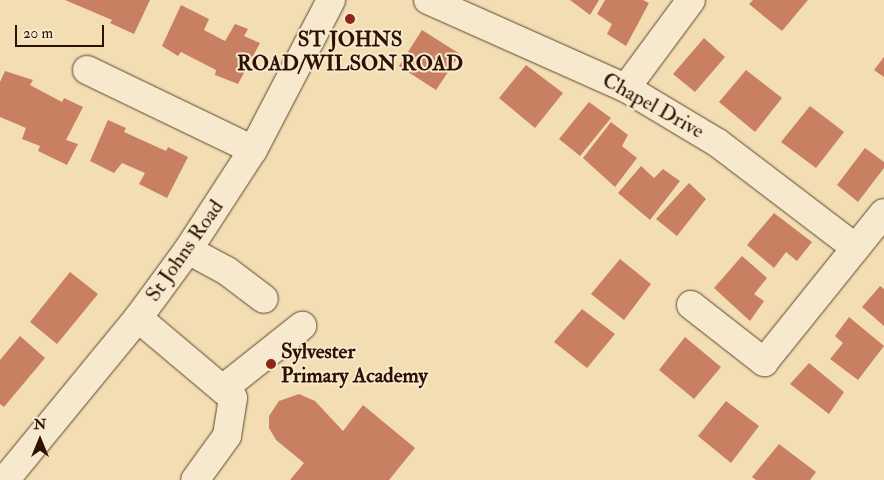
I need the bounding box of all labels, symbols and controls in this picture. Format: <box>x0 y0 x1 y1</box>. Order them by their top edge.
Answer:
marker: ST JOHNS ROAD/WILSON ROAD <box>344 13 356 25</box>
scale bar <box>18 15 106 47</box>
text: 20 m <box>23 24 53 43</box>
place label: ST JOHNS ROAD/WILSON ROAD <box>237 27 463 77</box>
street label: Chapel Drive <box>598 68 708 144</box>
street label: St Johns Road <box>141 195 229 307</box>
place label: Sylvester Primary Academy <box>281 339 428 389</box>
marker: Sylvester Primary Academy <box>265 358 277 370</box>
north arrow <box>15 415 65 465</box>
text: N <box>34 416 46 433</box>

